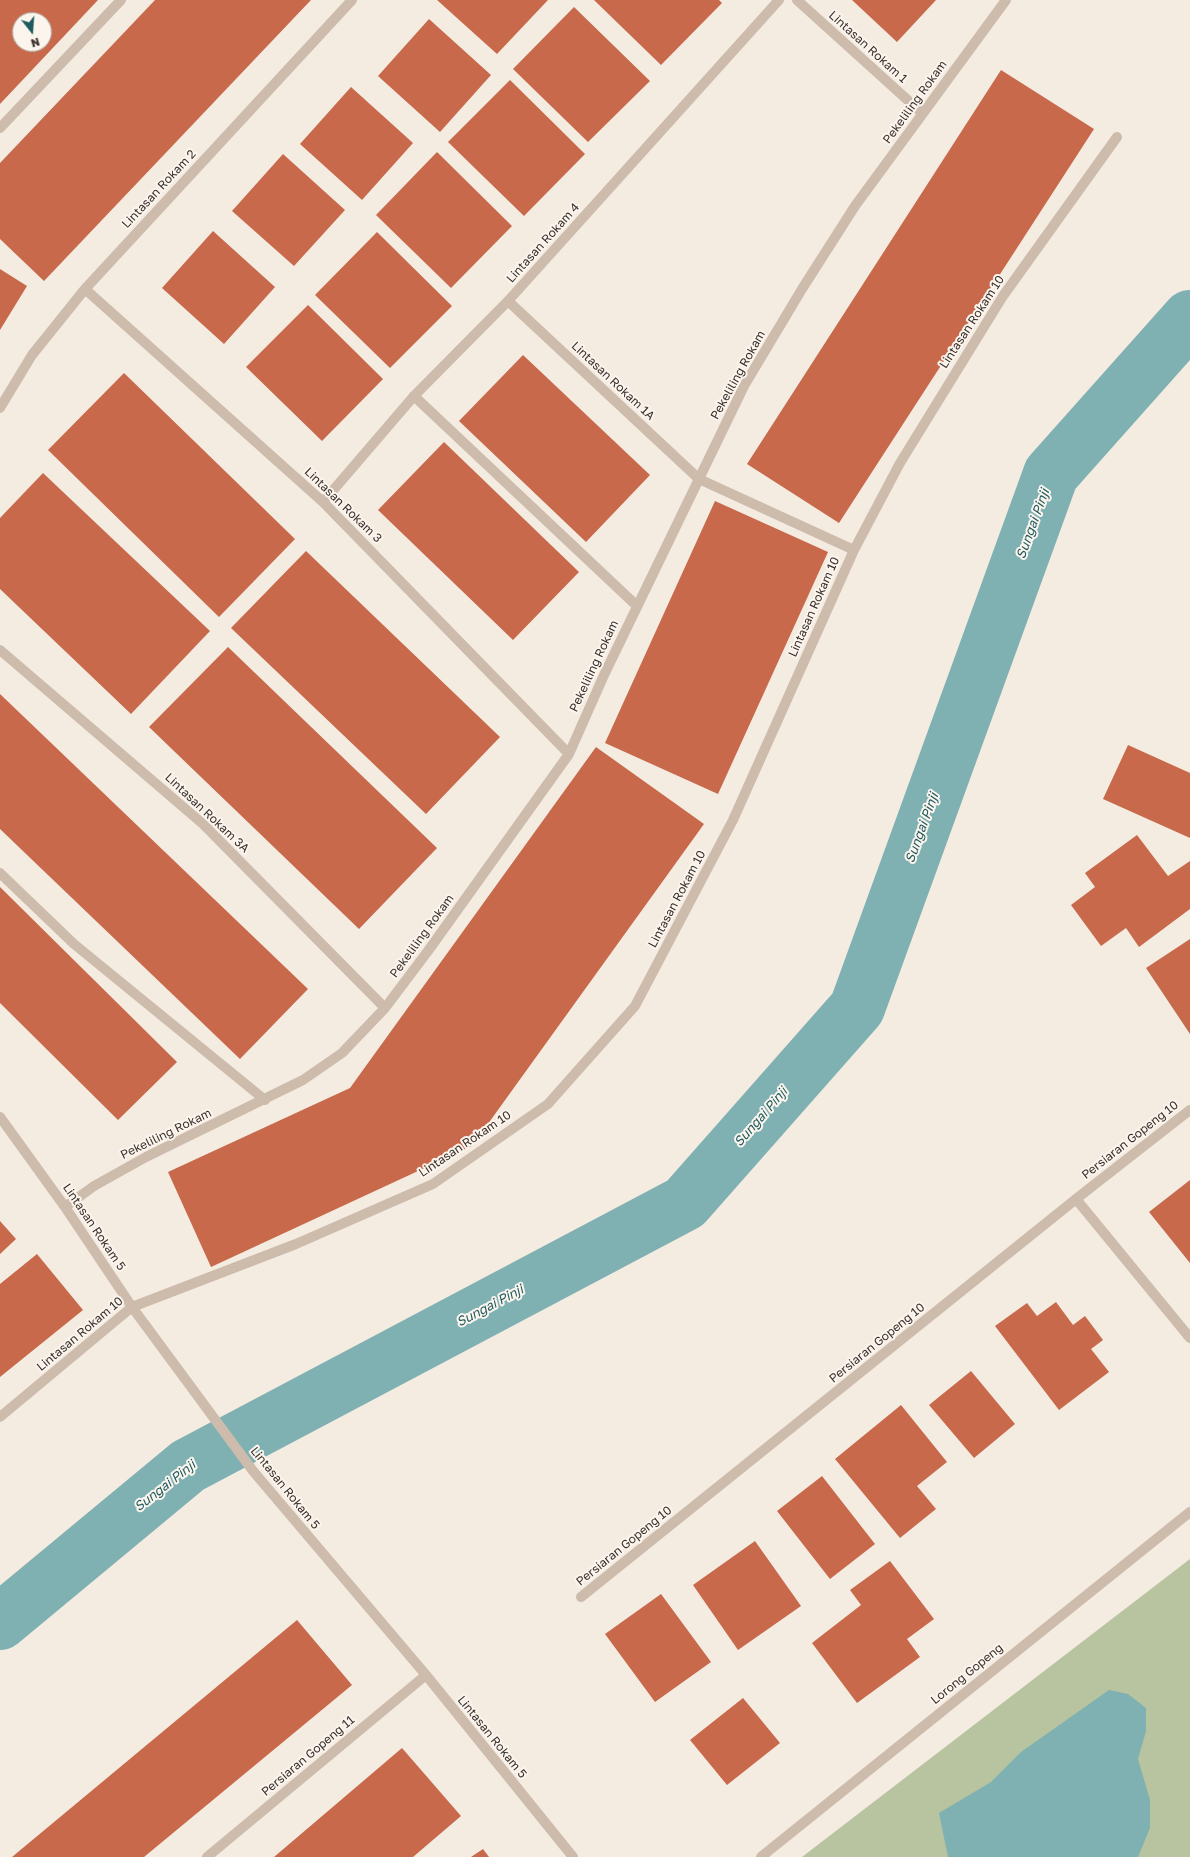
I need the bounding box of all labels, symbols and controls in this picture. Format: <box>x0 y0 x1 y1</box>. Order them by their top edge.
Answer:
street label: Lintasan Rokam 1 <box>826 8 910 86</box>
north arrow <box>12 12 52 52</box>
text: N <box>29 36 41 50</box>
street label: Pekeliling Rokam <box>880 58 950 146</box>
street label: Lintasan Rokam 2 <box>119 147 199 231</box>
street label: Lintasan Rokam 4 <box>504 200 582 286</box>
street label: Lintasan Rokam 10 <box>937 273 1007 371</box>
street label: Pekeliling Rokam <box>708 328 768 422</box>
street label: Lintasan Rokam 1A <box>568 339 658 423</box>
street label: Lintasan Rokam 3 <box>301 464 385 546</box>
water label: Sungai Pinji <box>1013 487 1053 561</box>
street label: Lintasan Rokam 10 <box>785 555 843 659</box>
street label: Pekeliling Rokam <box>566 618 622 714</box>
street label: Lintasan Rokam 3A <box>162 770 252 856</box>
water label: Sungai Pinji <box>902 791 942 865</box>
street label: Lintasan Rokam 10 <box>645 848 709 950</box>
street label: Pekeliling Rokam <box>387 892 457 980</box>
water label: Sungai Pinji <box>731 1084 791 1150</box>
street label: Persiaran Gopeng 10 <box>1079 1098 1181 1182</box>
street label: Pekeliling Rokam <box>118 1106 214 1162</box>
street label: Lintasan Rokam 10 <box>416 1108 514 1180</box>
street label: Lintasan Rokam 5 <box>60 1181 128 1273</box>
water label: Sungai Pinji <box>454 1282 526 1330</box>
street label: Lintasan Rokam 10 <box>34 1294 126 1374</box>
street label: Persiaran Gopeng 10 <box>826 1300 928 1386</box>
street label: Lintasan Rokam 5 <box>247 1444 323 1532</box>
water label: Sungai Pinji <box>131 1457 199 1515</box>
street label: Persiaran Gopeng 10 <box>573 1503 675 1589</box>
street label: Lorong Gopeng <box>928 1641 1006 1707</box>
street label: Lintasan Rokam 5 <box>454 1693 530 1781</box>
street label: Persiaran Gopeng 11 <box>259 1713 357 1799</box>

